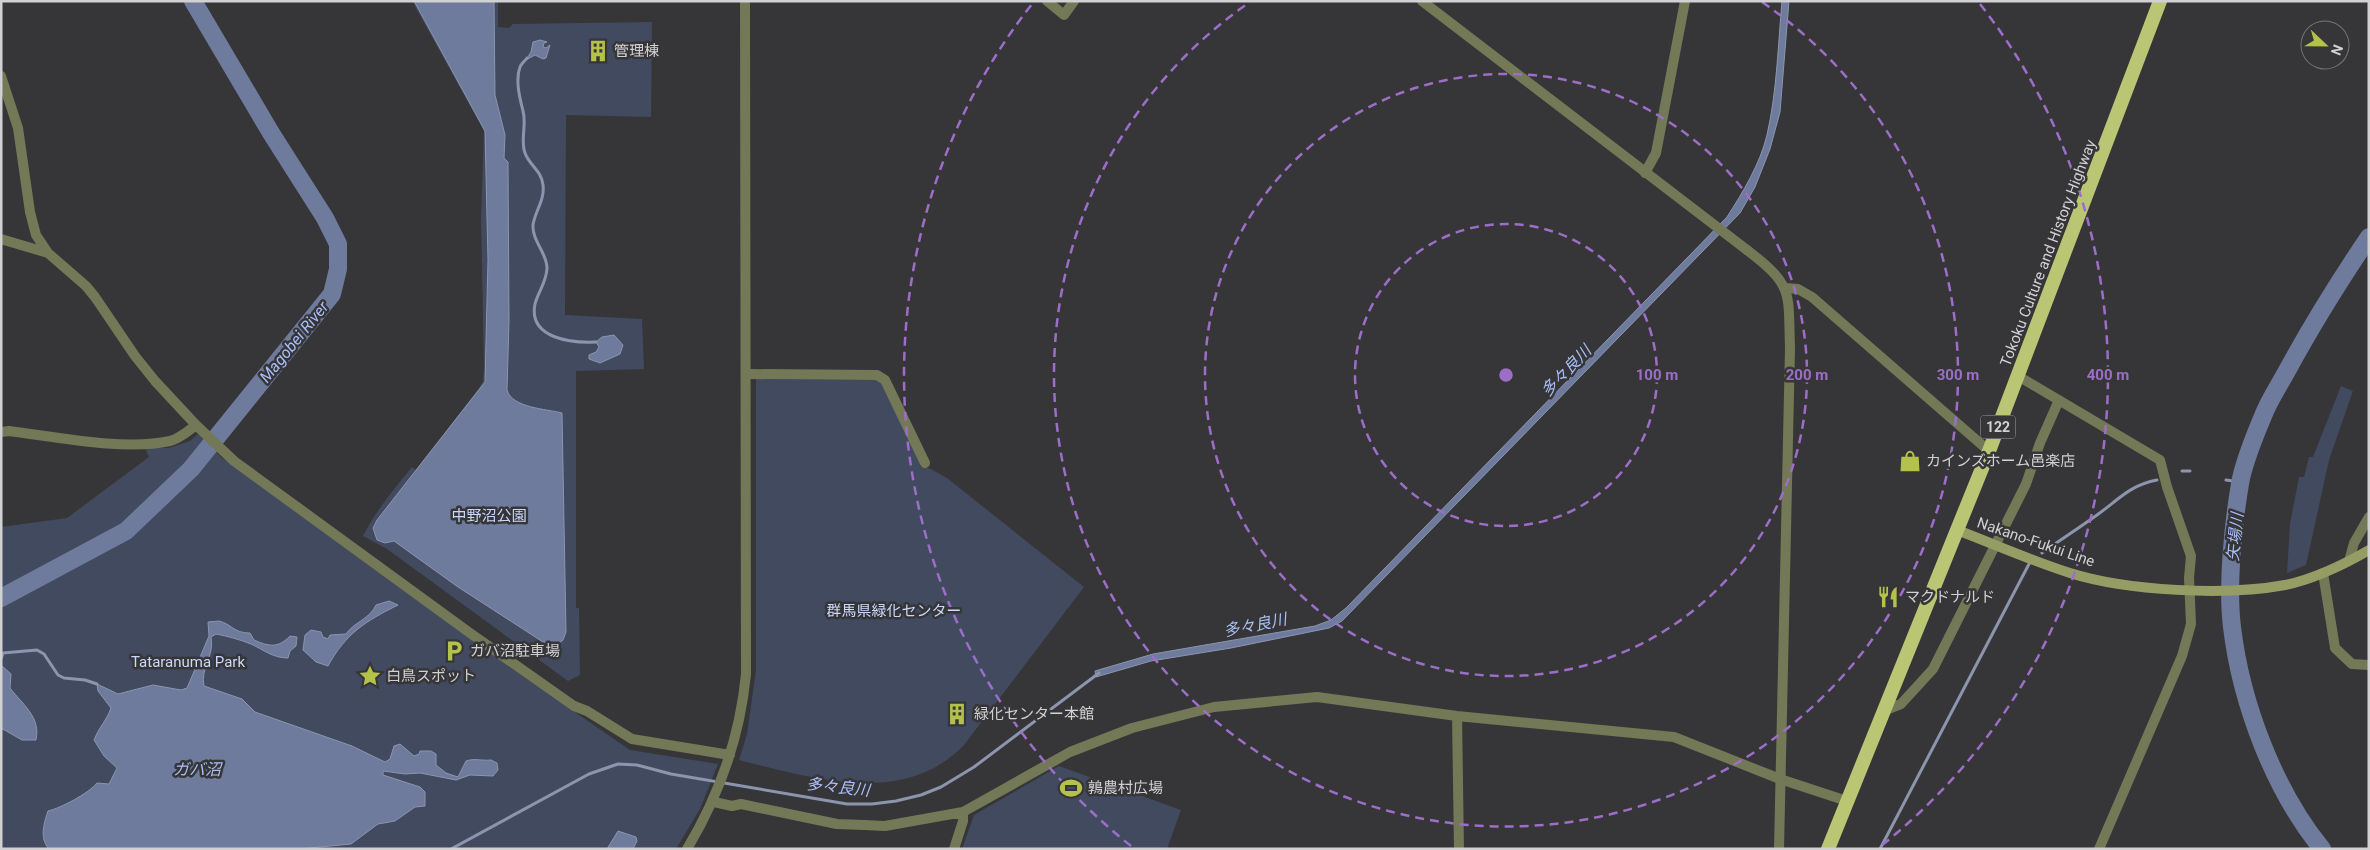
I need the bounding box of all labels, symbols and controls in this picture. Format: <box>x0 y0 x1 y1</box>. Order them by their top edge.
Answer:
north arrow <box>2300 20 2350 70</box>
building icon: 管理棟 <box>585 38 611 64</box>
place label: 管理棟 <box>614 42 659 60</box>
text: N <box>2328 42 2346 57</box>
street label: Tokoku Culture and History Highway <box>1996 137 2100 369</box>
water label: Magobei River <box>256 297 333 386</box>
water label: 多々良川 <box>1537 340 1596 401</box>
centre of rings <box>1497 366 1515 384</box>
text: 100 m <box>1636 366 1678 384</box>
text: 200 m <box>1786 366 1828 384</box>
text: 300 m <box>1937 366 1979 384</box>
text: 400 m <box>2087 366 2129 384</box>
road number: 122 <box>1980 416 2016 438</box>
shop icon: カインズホーム邑楽店 <box>1897 448 1923 474</box>
place label: カインズホーム邑楽店 <box>1926 452 2075 470</box>
park label: 中野沼公園 <box>451 507 527 525</box>
water label: 矢場川 <box>2223 510 2247 562</box>
street label: Nakano-Fukui Line <box>1975 513 2097 571</box>
restaurant icon: マクドナルド <box>1875 584 1901 610</box>
place label: マクドナルド <box>1905 588 1995 606</box>
park label: 群馬県緑化センター <box>826 602 962 620</box>
water label: 多々良川 <box>1222 609 1290 640</box>
parking icon: ガバ沼駐車場 <box>441 638 467 664</box>
place label: ガバ沼駐車場 <box>470 642 560 660</box>
park label: Tataranuma Park <box>131 653 245 671</box>
place icon: 白鳥スポット <box>357 663 383 689</box>
place label: 白鳥スポット <box>386 667 476 685</box>
building icon: 緑化センター本館 <box>944 701 970 727</box>
place label: 緑化センター本館 <box>974 705 1094 723</box>
water label: ガバ沼 <box>173 760 223 779</box>
water label: 多々良川 <box>805 774 873 800</box>
sports icon: 鶉農村広場 <box>1058 775 1084 801</box>
place label: 鶉農村広場 <box>1088 779 1163 797</box>

